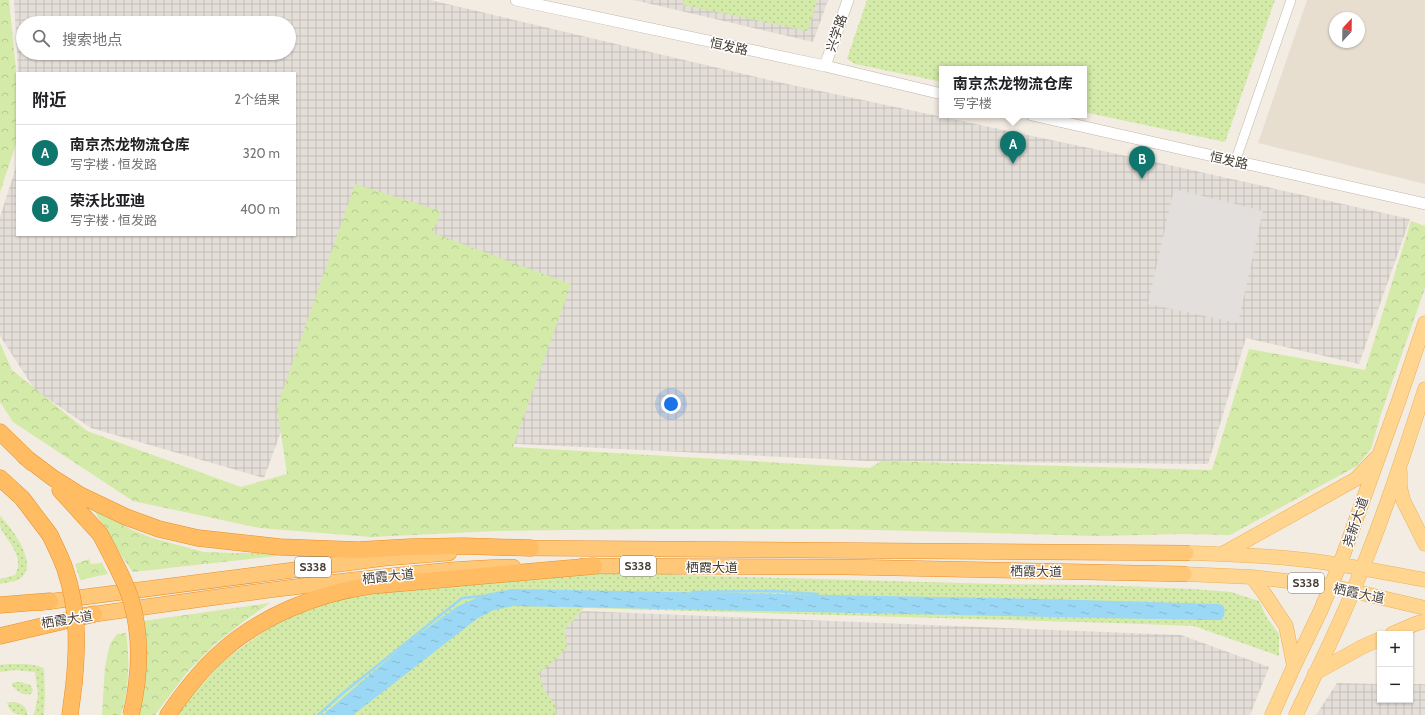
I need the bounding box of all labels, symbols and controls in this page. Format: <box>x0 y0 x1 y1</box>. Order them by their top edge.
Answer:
street label: 兴学路 <box>822 12 850 54</box>
north arrow <box>1329 12 1365 48</box>
search box <box>16 16 296 60</box>
icon: search <box>30 27 52 49</box>
text: 搜索地点 <box>62 31 122 49</box>
street label: 恒发路 <box>708 34 750 58</box>
popup <box>939 66 1087 118</box>
text: 南京杰龙物流仓库 <box>953 75 1073 93</box>
text: 附近 <box>32 90 66 110</box>
text: 2个结果 <box>234 91 280 107</box>
text: 写字楼 <box>953 95 992 111</box>
pin: A <box>1000 131 1026 164</box>
text: 南京杰龙物流仓库 <box>70 136 190 154</box>
text: A <box>41 145 49 161</box>
text: 320 m <box>243 145 280 161</box>
pin: B <box>1129 146 1155 179</box>
street label: 恒发路 <box>1208 148 1250 172</box>
text: 写字楼 · 恒发路 <box>70 156 157 172</box>
text: 荣沃比亚迪 <box>70 192 145 210</box>
text: B <box>41 201 49 217</box>
text: 400 m <box>240 201 280 217</box>
text: 写字楼 · 恒发路 <box>70 212 157 228</box>
your location <box>661 394 681 414</box>
street label: 尧新大道 <box>1339 495 1371 549</box>
road number: S338 <box>620 556 656 576</box>
road number: S338 <box>295 557 331 577</box>
street label: 栖霞大道 <box>686 559 738 575</box>
street label: 栖霞大道 <box>1010 563 1062 579</box>
street label: 栖霞大道 <box>361 565 415 587</box>
road number: S338 <box>1288 573 1324 593</box>
street label: 栖霞大道 <box>1332 580 1386 606</box>
street label: 栖霞大道 <box>40 607 94 631</box>
map controls <box>1377 631 1413 703</box>
button: + <box>1377 631 1413 667</box>
button: − <box>1377 667 1413 703</box>

